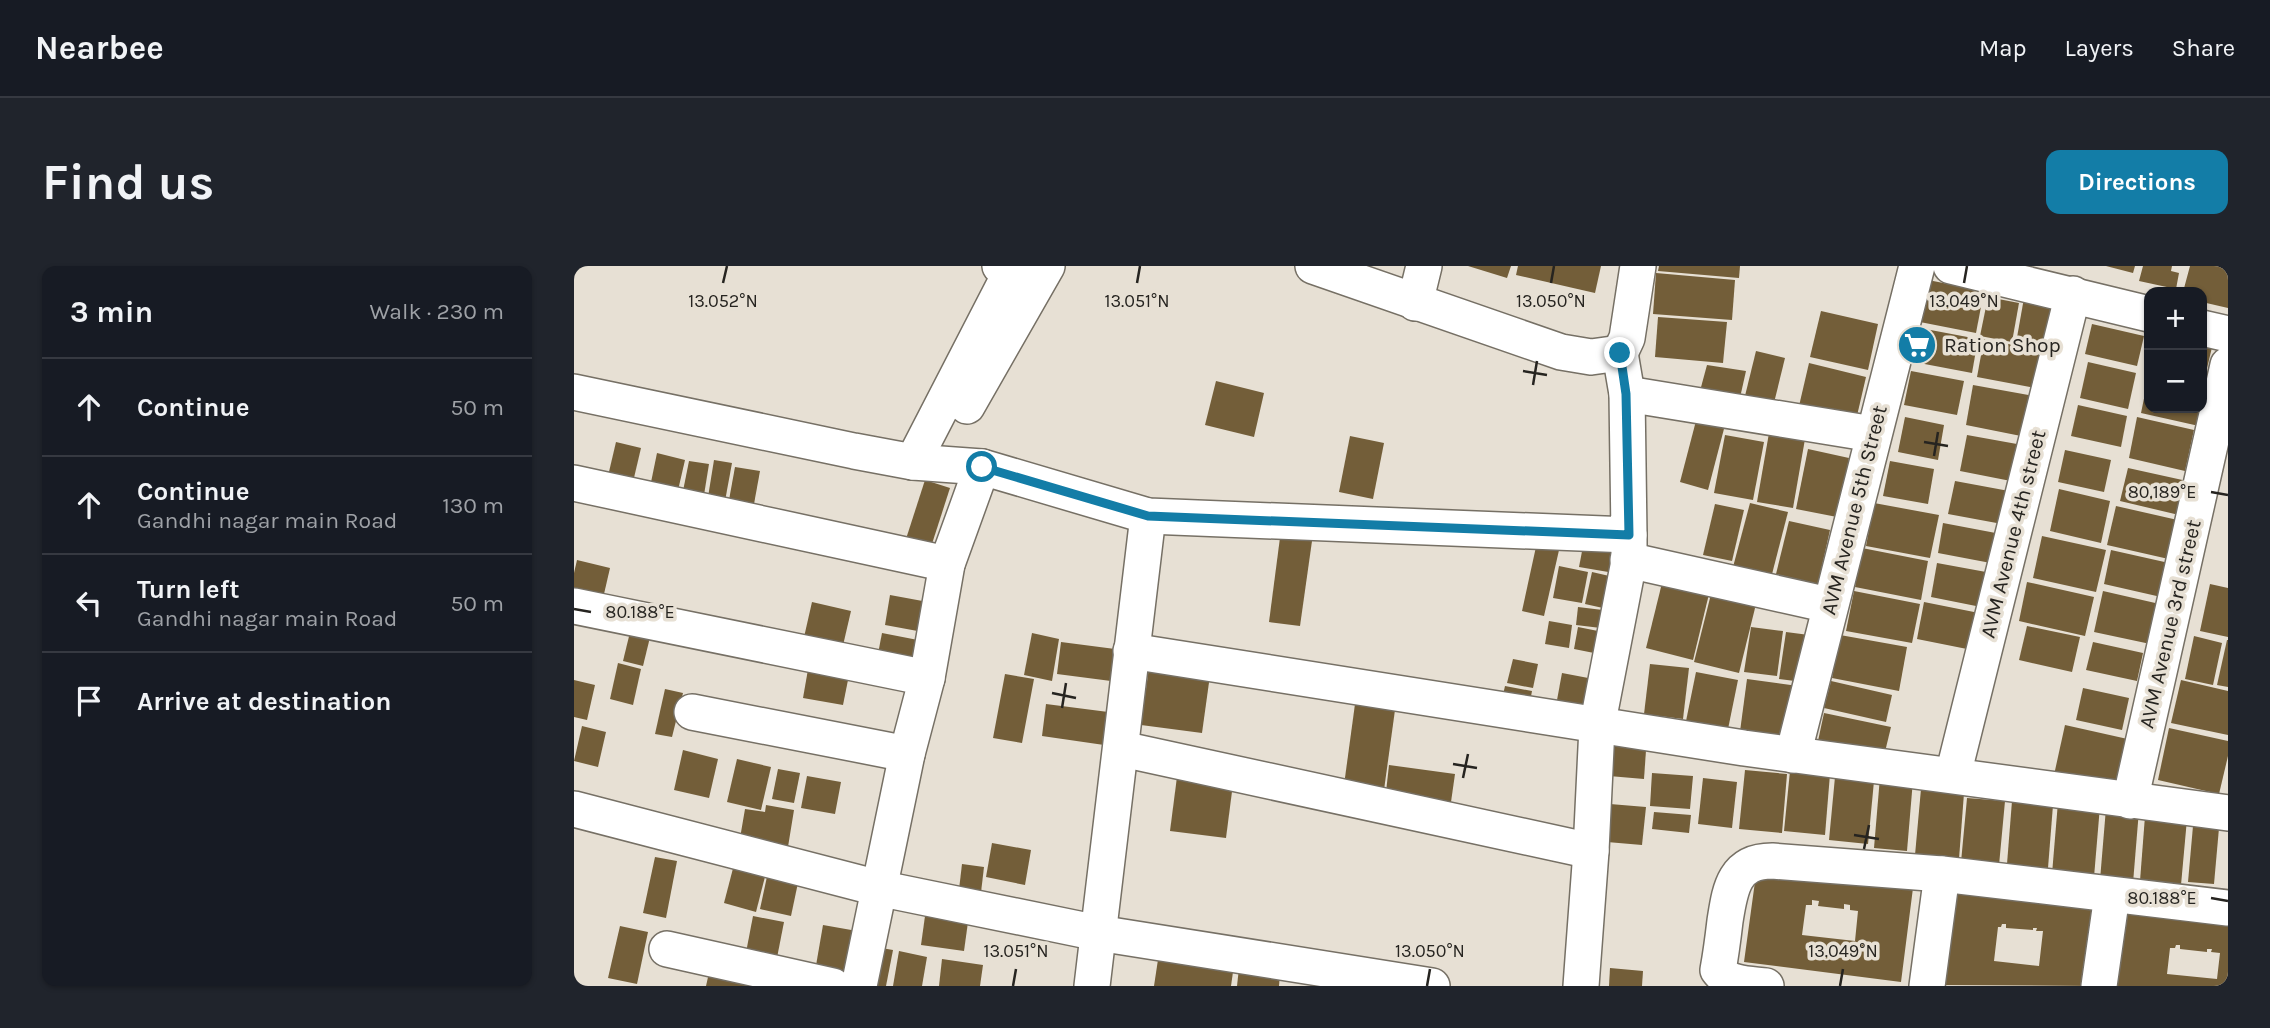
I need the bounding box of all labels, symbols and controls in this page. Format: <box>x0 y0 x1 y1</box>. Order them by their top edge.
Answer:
text: Nearbee <box>35 29 164 67</box>
text: Map <box>1979 34 2027 62</box>
text: Layers <box>2065 34 2134 62</box>
text: Share <box>2172 34 2235 62</box>
button: Directions <box>2046 150 2228 214</box>
text: Find us <box>42 154 214 211</box>
map controls <box>2144 287 2207 413</box>
button: + <box>2144 287 2207 350</box>
text: 13.052°N <box>688 290 758 312</box>
text: 13.051°N <box>1104 290 1170 312</box>
text: 13.050°N <box>1516 290 1586 312</box>
text: 13.049°N <box>1929 290 1999 312</box>
text: 3 min <box>70 294 153 330</box>
text: Walk · 230 m <box>370 298 504 325</box>
supermarket icon: Ration Shop <box>1896 324 1938 366</box>
place label: Ration Shop <box>1944 333 2061 357</box>
route end <box>1604 337 1635 368</box>
button: − <box>2144 350 2207 413</box>
icon: ahead <box>70 388 108 426</box>
text: Continue <box>137 392 249 423</box>
text: 50 m <box>450 394 504 421</box>
street label: AVM Avenue 5th Street <box>1816 403 1892 617</box>
street label: AVM Avenue 4th street <box>1976 427 2050 640</box>
route start <box>966 451 997 482</box>
text: Continue <box>137 476 249 507</box>
text: 80.189°E <box>2128 481 2196 503</box>
icon: ahead <box>70 486 108 524</box>
text: 130 m <box>442 492 504 519</box>
text: Gandhi nagar main Road <box>137 507 397 534</box>
street label: AVM Avenue 3rd street <box>2134 517 2206 731</box>
text: Turn left <box>137 574 239 605</box>
icon: left <box>70 584 108 622</box>
text: 50 m <box>450 590 504 617</box>
text: 80.188°E <box>605 601 675 623</box>
text: Gandhi nagar main Road <box>137 605 397 632</box>
icon: arrive <box>70 682 108 720</box>
text: Arrive at destination <box>137 686 391 717</box>
text: 80.188°E <box>2127 887 2197 909</box>
text: 13.051°N <box>983 940 1049 962</box>
text: 13.050°N <box>1395 940 1465 962</box>
text: 13.049°N <box>1808 940 1878 962</box>

